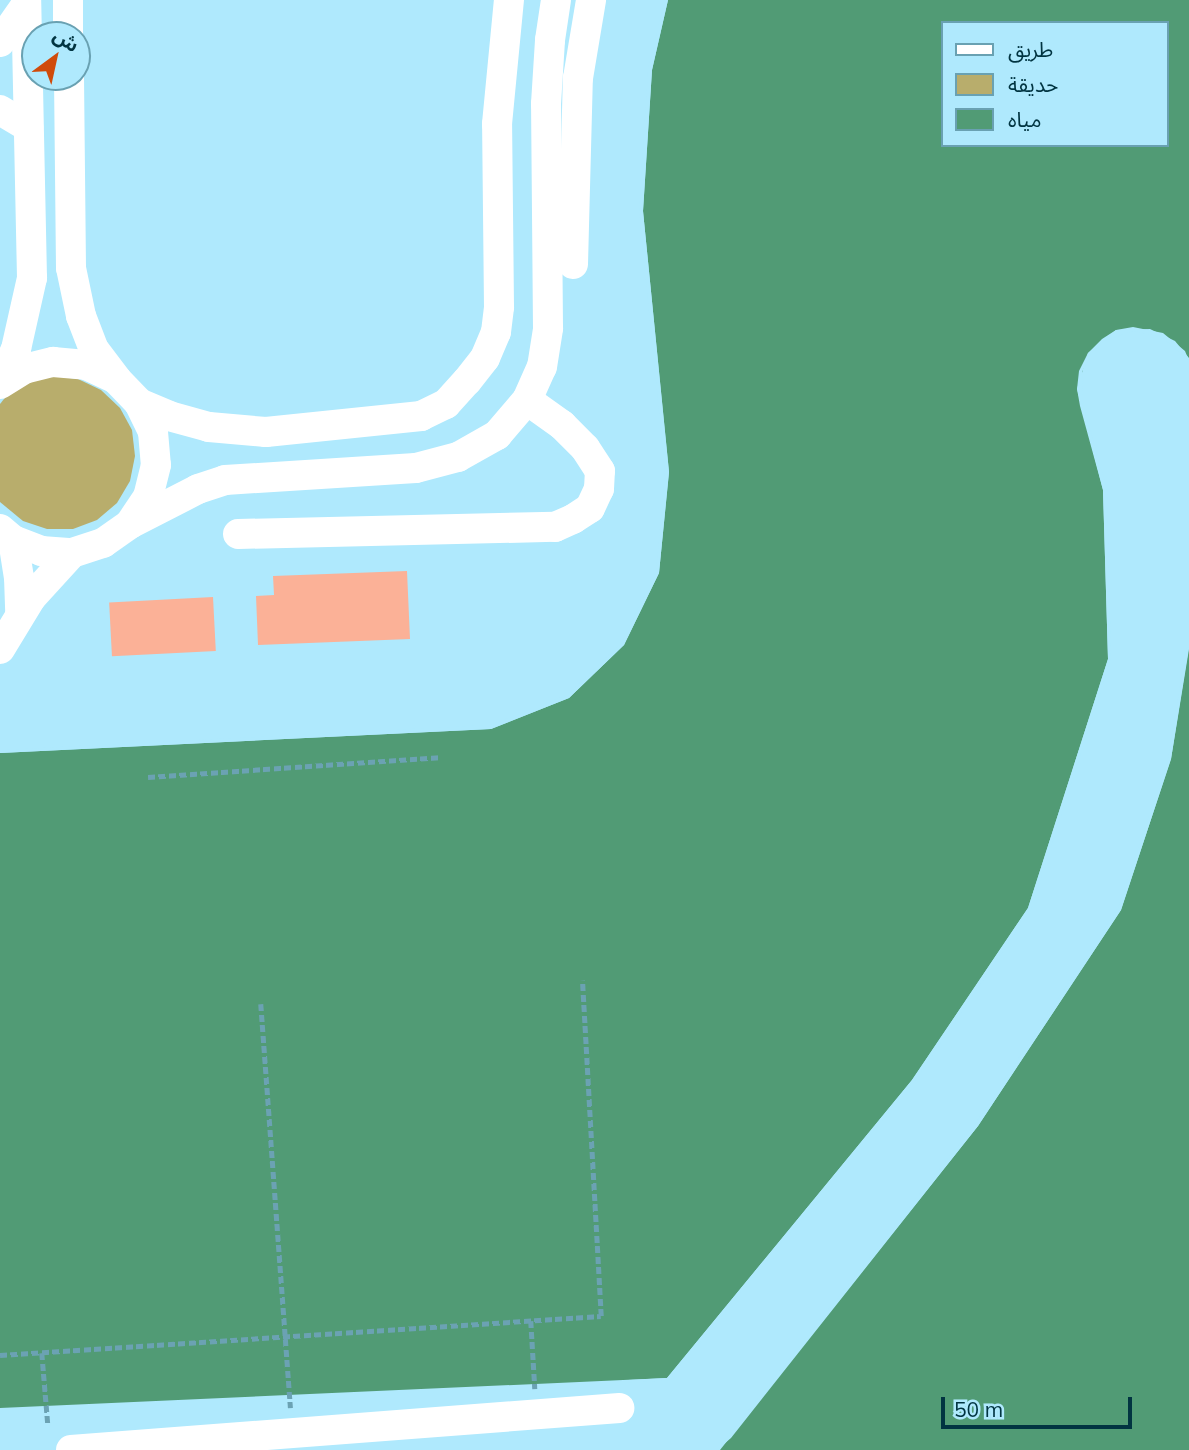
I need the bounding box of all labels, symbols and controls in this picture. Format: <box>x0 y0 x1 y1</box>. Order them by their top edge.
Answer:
north arrow <box>21 21 91 91</box>
legend <box>940 21 1168 147</box>
text: ش <box>49 23 84 57</box>
text: طريق <box>1008 36 1053 62</box>
text: حديقة <box>1008 71 1058 97</box>
text: مياه <box>1008 106 1041 132</box>
scale bar <box>944 1384 1135 1428</box>
text: 50 m <box>954 1396 1003 1422</box>

